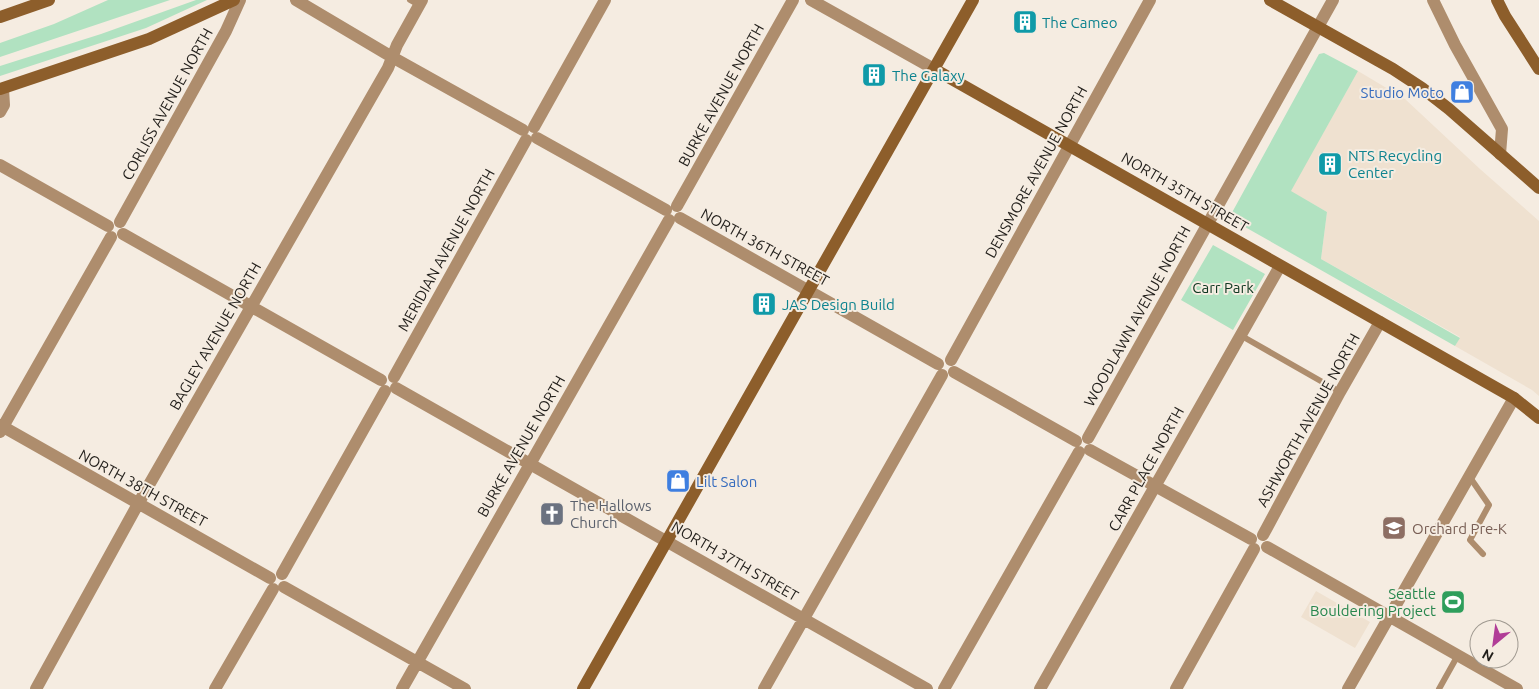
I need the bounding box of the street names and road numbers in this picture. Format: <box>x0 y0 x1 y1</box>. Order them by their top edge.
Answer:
street label: BURKE AVENUE NORTH <box>675 21 767 169</box>
street label: CORLISS AVENUE NORTH <box>118 25 216 183</box>
street label: DENSMORE AVENUE NORTH <box>982 83 1090 261</box>
street label: NORTH 35TH STREET <box>1118 149 1252 236</box>
street label: MERIDIAN AVENUE NORTH <box>394 166 498 334</box>
street label: NORTH 36TH STREET <box>698 205 833 290</box>
street label: WOODLAWN AVENUE NORTH <box>1080 223 1194 409</box>
street label: BAGLEY AVENUE NORTH <box>166 259 264 413</box>
street label: ASHWORTH AVENUE NORTH <box>1253 330 1363 510</box>
street label: BURKE AVENUE NORTH <box>474 372 568 520</box>
street label: CARR PLACE NORTH <box>1105 404 1187 534</box>
street label: NORTH 38TH STREET <box>76 446 211 531</box>
street label: NORTH 37TH STREET <box>668 518 802 605</box>

